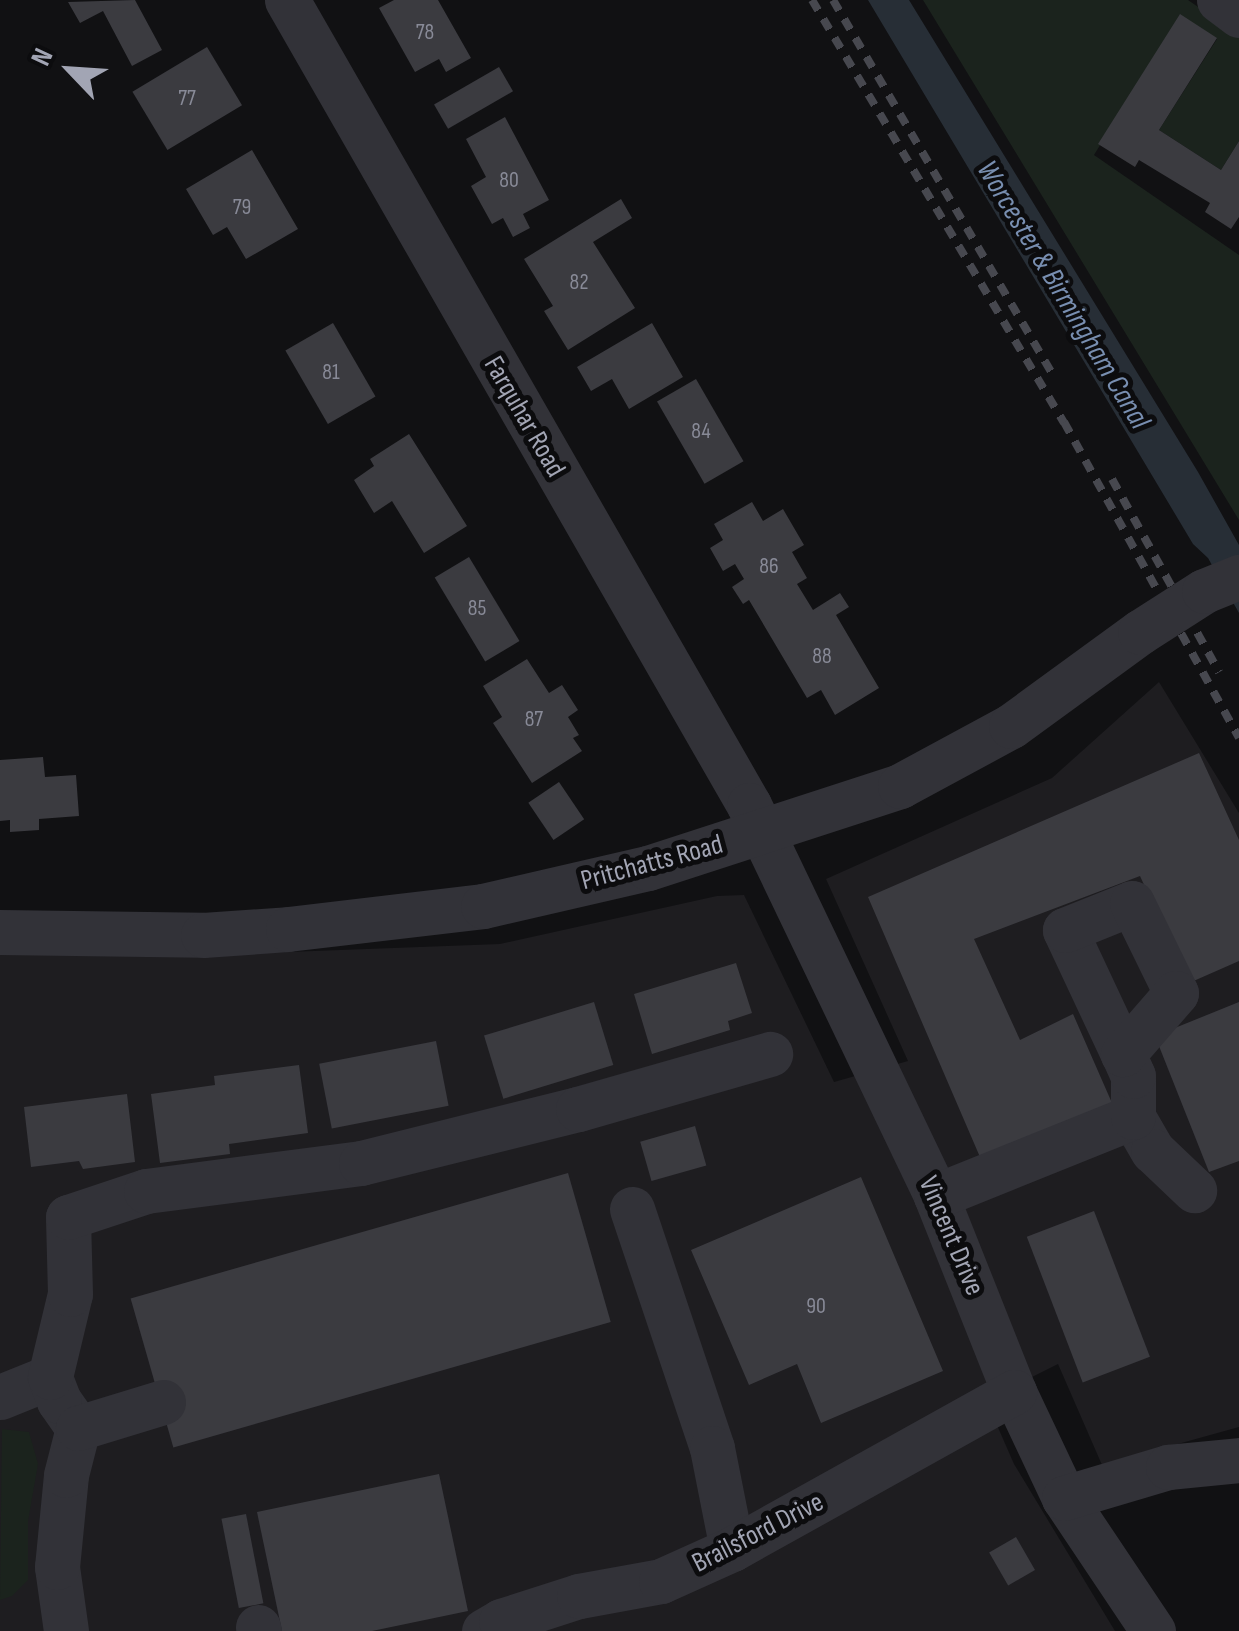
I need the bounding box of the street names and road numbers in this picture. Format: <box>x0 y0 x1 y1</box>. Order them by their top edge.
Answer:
street label: Farquhar Road <box>476 351 572 483</box>
street label: Pritchatts Road <box>577 828 727 898</box>
street label: Vincent Drive <box>911 1171 991 1301</box>
street label: Brailsford Drive <box>687 1486 829 1580</box>

